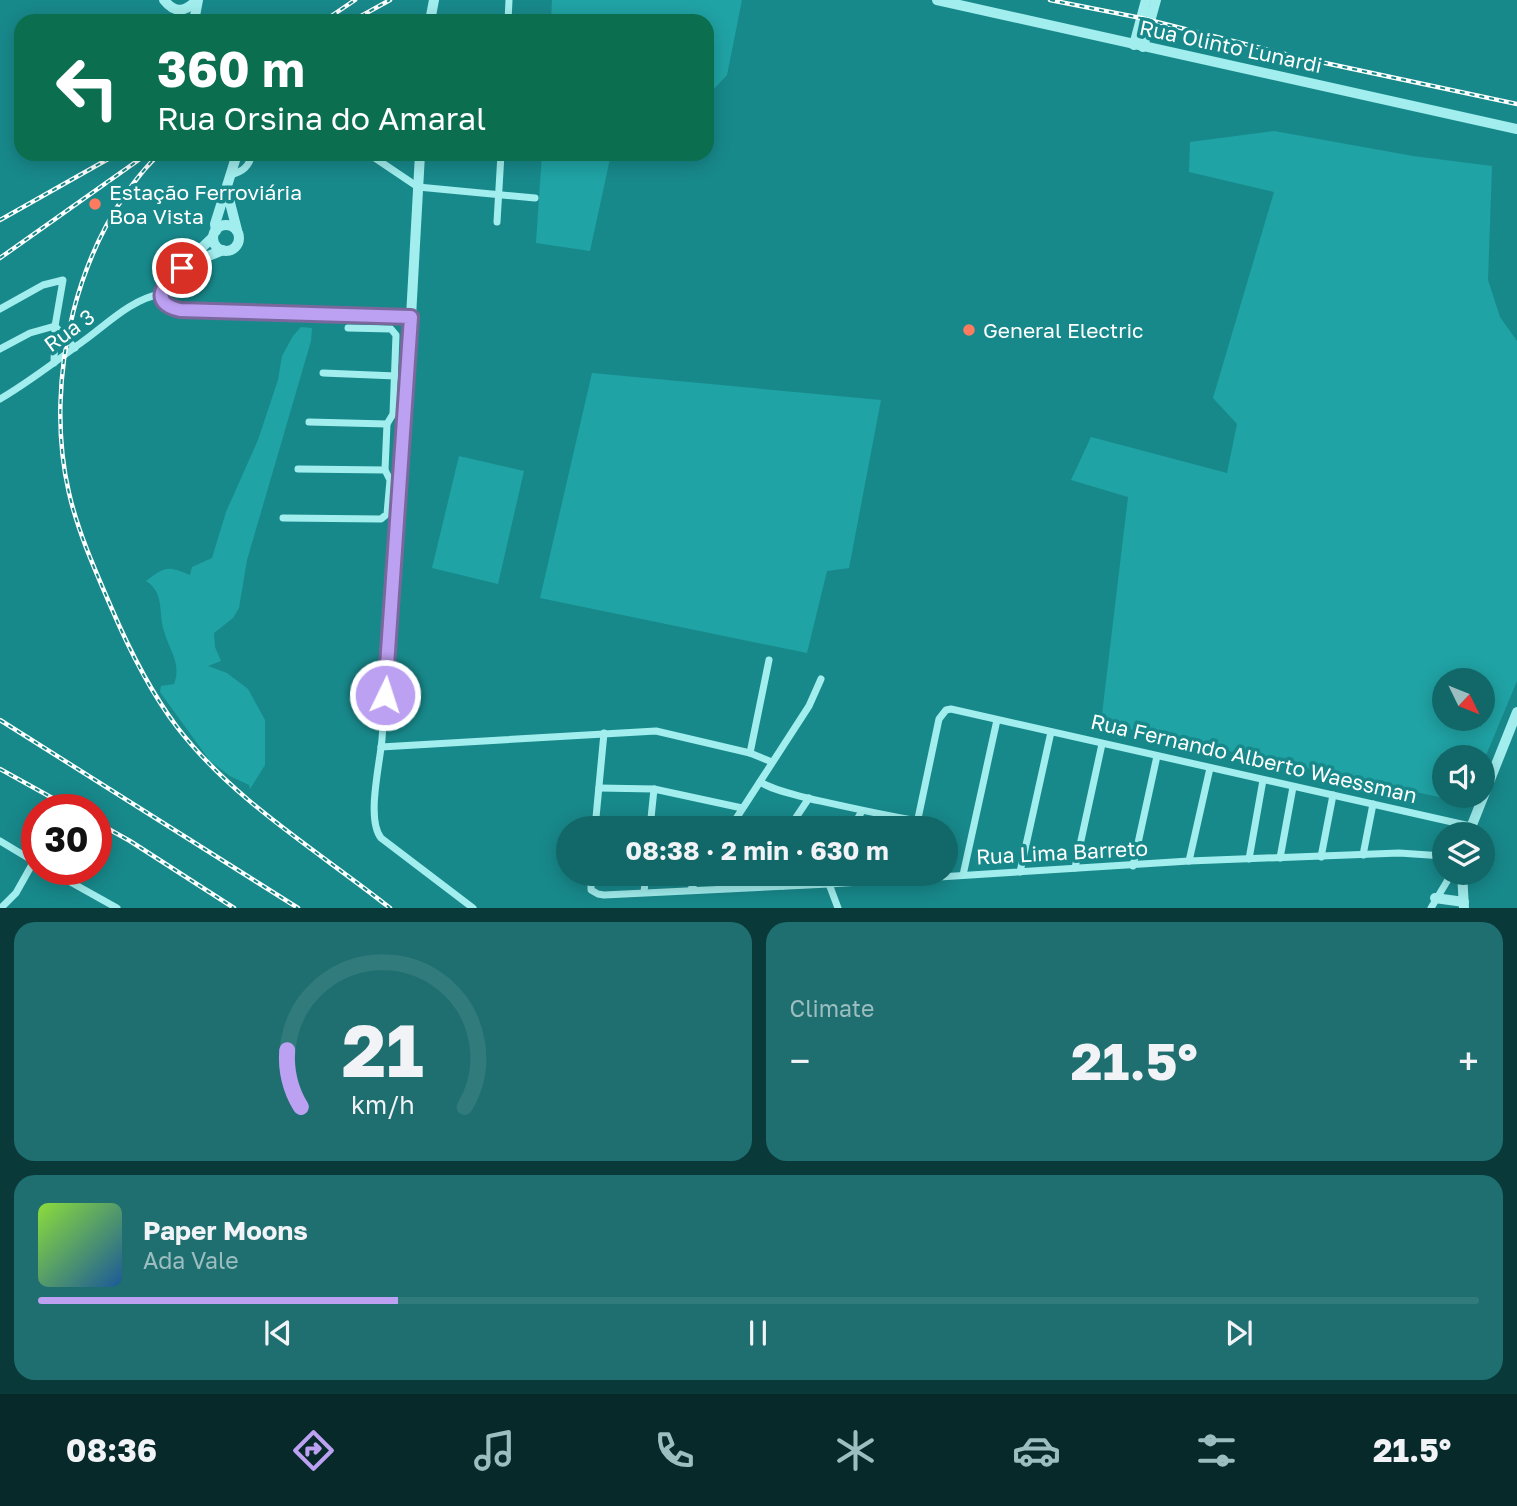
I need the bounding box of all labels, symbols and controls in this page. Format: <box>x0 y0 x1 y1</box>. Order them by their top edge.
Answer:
street label: Rua Olinto Lunardi <box>1137 14 1325 78</box>
text: 360 m <box>157 39 305 98</box>
icon: left <box>42 42 133 133</box>
text: Rua Orsina do Amaral <box>157 99 486 137</box>
place label: Estação Ferroviária Boa Vista <box>109 179 302 229</box>
marker: Estação Ferroviária Boa Vista <box>87 196 103 212</box>
pin <box>152 238 212 298</box>
icon: arrive <box>163 249 201 287</box>
street label: Rua 3 <box>39 303 99 357</box>
place label: General Electric <box>983 317 1144 343</box>
marker: General Electric <box>961 322 977 338</box>
position arrow <box>348 658 422 732</box>
north arrow <box>1432 668 1494 732</box>
map controls <box>1432 668 1495 885</box>
street label: Rua Fernando Alberto Waessman <box>1088 708 1420 808</box>
button: sound <box>1432 745 1495 808</box>
speed limit sign: 30 <box>21 794 112 885</box>
button: layers <box>1432 822 1495 885</box>
text: 08:38 · 2 min · 630 m <box>625 835 889 866</box>
street label: Rua Lima Barreto <box>975 835 1149 869</box>
text: Climate <box>790 994 874 1022</box>
text: 21 <box>342 1007 424 1094</box>
text: 21.5° <box>1071 1029 1198 1091</box>
text: − <box>790 1038 810 1083</box>
text: + <box>1458 1038 1479 1083</box>
text: km/h <box>351 1089 415 1120</box>
text: Paper Moons <box>143 1215 308 1246</box>
text: Ada Vale <box>143 1246 239 1274</box>
icon: previous <box>259 1314 297 1352</box>
icon: pause <box>739 1314 777 1352</box>
icon: next <box>1220 1314 1258 1352</box>
icon: directions <box>289 1426 338 1475</box>
icon: music <box>470 1426 519 1475</box>
icon: phone <box>650 1426 699 1475</box>
icon: climate <box>831 1426 880 1475</box>
icon: car <box>1012 1426 1061 1475</box>
icon: filters <box>1192 1426 1241 1475</box>
text: 08:36 <box>66 1431 157 1469</box>
text: 21.5° <box>1373 1431 1451 1469</box>

